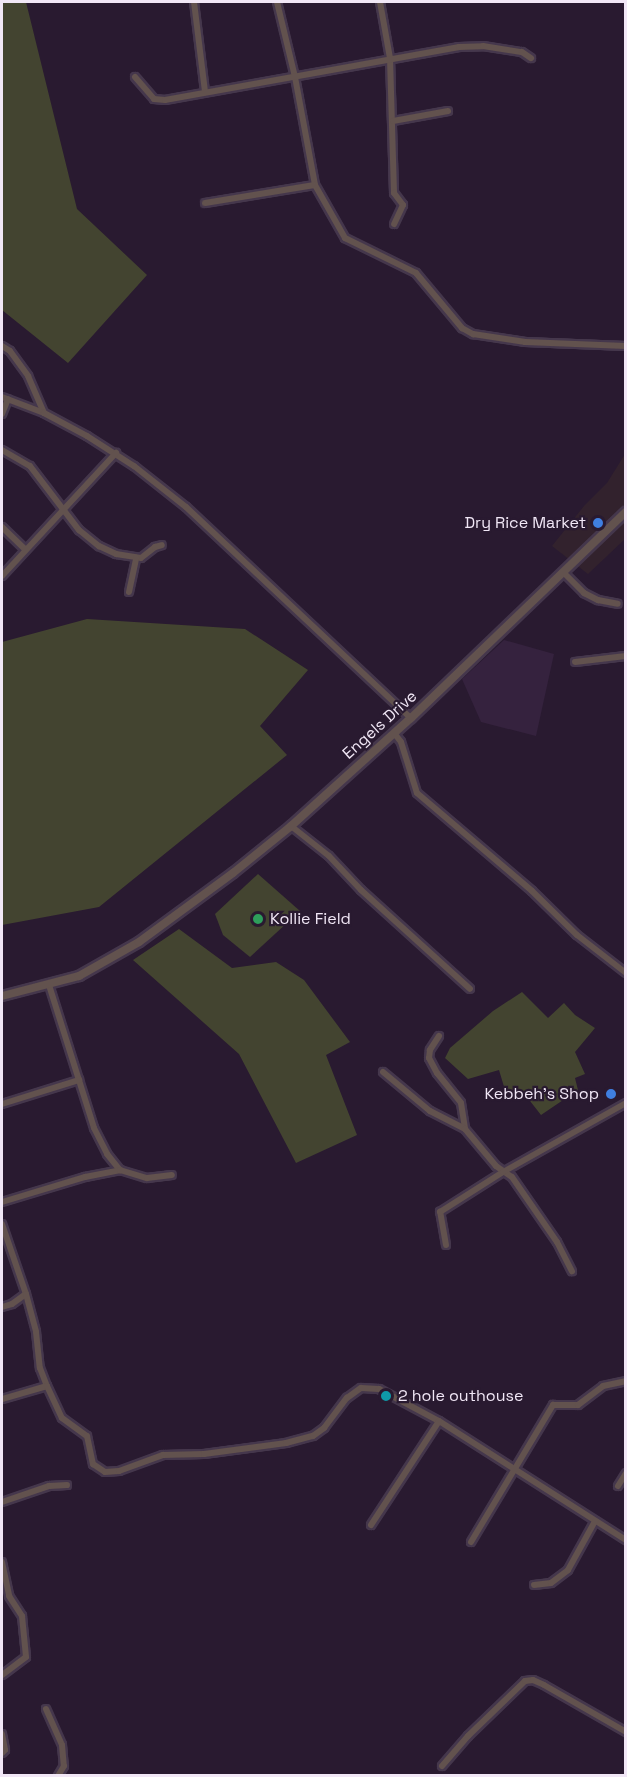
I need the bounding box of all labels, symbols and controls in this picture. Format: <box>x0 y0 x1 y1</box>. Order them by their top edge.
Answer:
place label: Dry Rice Market <box>465 513 586 533</box>
marker: Dry Rice Market <box>591 516 605 530</box>
street label: Engels Drive <box>339 687 421 763</box>
place label: Kollie Field <box>270 909 351 929</box>
marker: Kollie Field <box>251 912 265 926</box>
place label: Kebbeh's Shop <box>484 1084 599 1104</box>
marker: Kebbeh's Shop <box>604 1087 618 1101</box>
place label: 2 hole outhouse <box>398 1386 523 1406</box>
marker: 2 hole outhouse <box>379 1389 393 1403</box>

